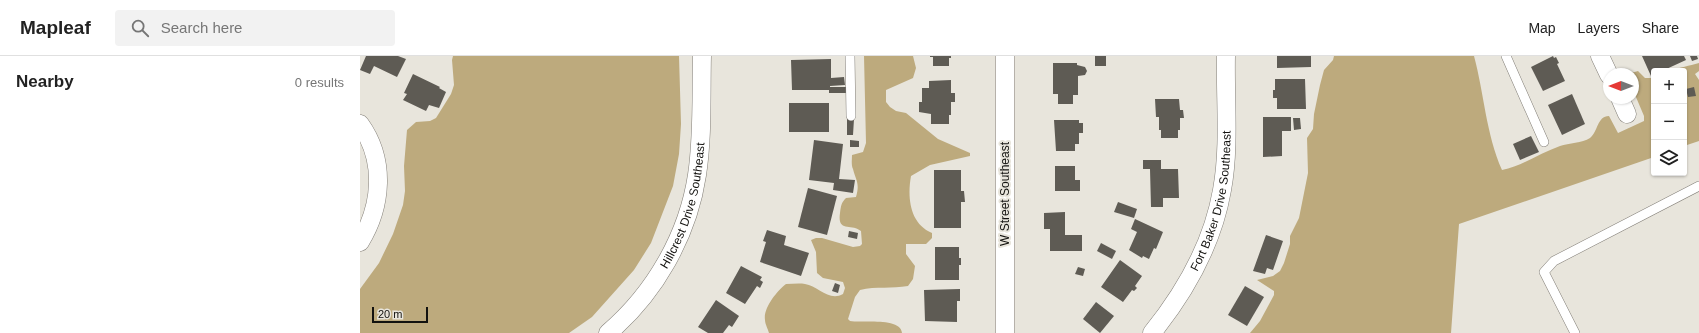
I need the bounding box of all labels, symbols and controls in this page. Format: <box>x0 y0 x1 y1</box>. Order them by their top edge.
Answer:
search box <box>115 10 395 46</box>
text: Mapleaf <box>20 17 91 38</box>
icon: search <box>129 17 151 39</box>
text: Search here <box>161 19 242 36</box>
text: Map <box>1528 20 1556 36</box>
text: Layers <box>1578 20 1620 36</box>
text: Share <box>1642 20 1679 36</box>
north arrow <box>1603 68 1639 104</box>
map controls <box>1651 68 1687 176</box>
button: + <box>1651 68 1687 104</box>
text: Nearby <box>16 72 74 91</box>
text: 0 results <box>295 75 344 90</box>
button: − <box>1651 104 1687 140</box>
street label: Fort Baker Drive Southeast <box>1187 130 1234 273</box>
button: layers <box>1651 140 1687 176</box>
street label: Hillcrest Drive Southeast <box>657 141 707 271</box>
street label: W Street Southeast <box>998 141 1012 246</box>
scale bar <box>372 305 428 324</box>
text: 20 m <box>378 308 402 320</box>

